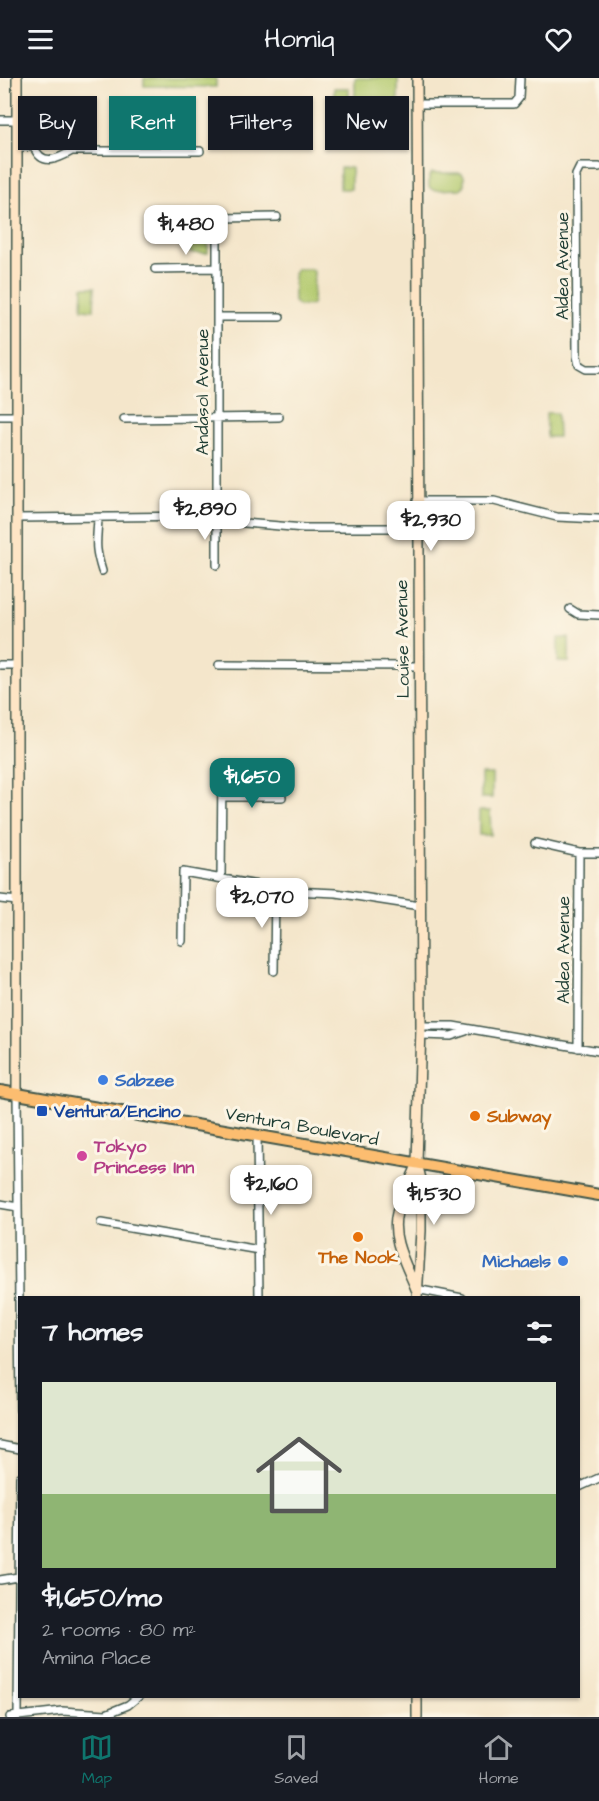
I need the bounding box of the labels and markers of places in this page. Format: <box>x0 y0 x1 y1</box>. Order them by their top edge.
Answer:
pin: $1,480 <box>137 205 235 256</box>
pin: $2,890 <box>156 490 254 541</box>
pin: $2,930 <box>382 501 480 552</box>
pin: $1,650 <box>203 758 301 809</box>
pin: $2,070 <box>213 878 311 929</box>
place label: Sabzee <box>114 1068 174 1093</box>
marker: Sabzee <box>96 1073 110 1087</box>
place label: Ventura/Encino <box>53 1099 181 1124</box>
marker: Ventura/Encino <box>35 1104 49 1118</box>
place label: Subway <box>486 1104 552 1130</box>
marker: Subway <box>468 1109 482 1123</box>
place label: Tokyo Princess Inn <box>93 1134 194 1180</box>
marker: Tokyo Princess Inn <box>75 1149 89 1163</box>
pin: $2,160 <box>222 1165 320 1216</box>
pin: $1,530 <box>385 1175 483 1226</box>
marker: The Nook <box>351 1230 365 1244</box>
place label: The Nook <box>317 1245 399 1270</box>
place label: Michaels <box>482 1249 551 1274</box>
marker: Michaels <box>556 1254 570 1268</box>

